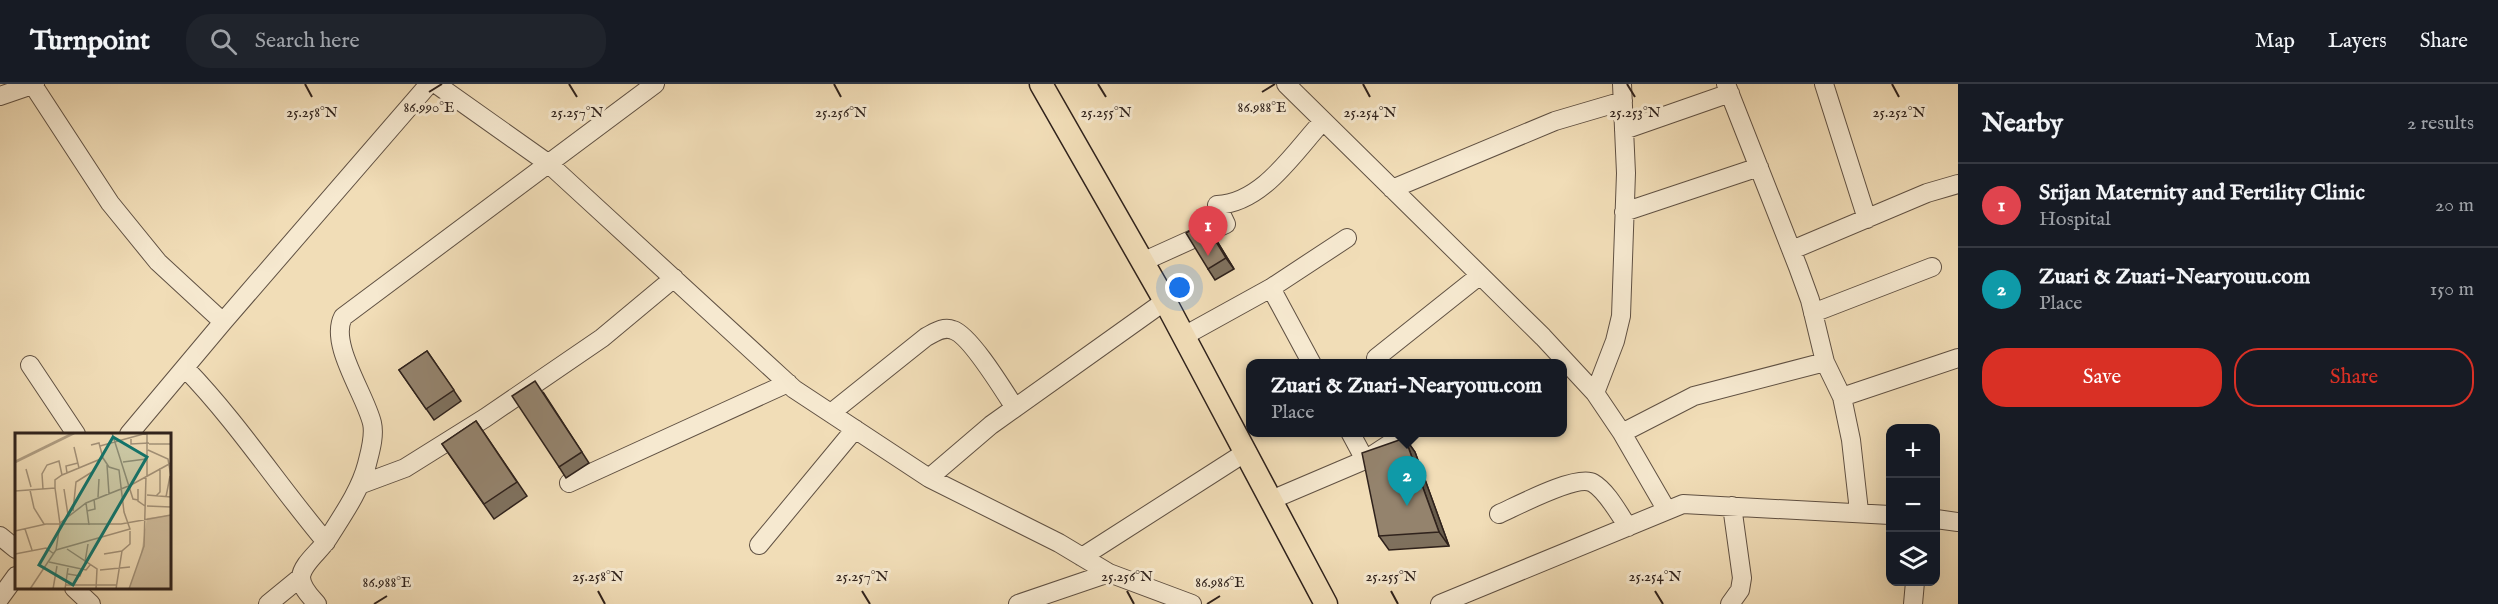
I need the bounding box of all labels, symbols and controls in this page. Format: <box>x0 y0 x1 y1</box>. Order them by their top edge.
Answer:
search box <box>186 14 606 68</box>
text: Turnpoint <box>30 24 150 59</box>
icon: search <box>207 25 240 58</box>
text: Search here <box>255 27 360 55</box>
text: Map <box>2255 28 2295 55</box>
text: Layers <box>2328 28 2387 55</box>
text: Share <box>2420 28 2468 55</box>
text: 86.990°E <box>403 98 455 117</box>
text: 86.988°E <box>1238 98 1286 117</box>
text: 25.258°N <box>286 103 338 122</box>
text: 25.257°N <box>551 103 603 122</box>
text: 25.256°N <box>815 103 867 122</box>
text: 25.255°N <box>1080 103 1132 122</box>
text: 25.254°N <box>1343 103 1397 122</box>
text: 25.253°N <box>1609 103 1661 122</box>
text: 25.252°N <box>1873 103 1925 122</box>
text: Nearby <box>1982 107 2063 140</box>
text: 2 results <box>2407 111 2474 136</box>
text: Srijan Maternity and Fertility Clinic <box>2039 179 2365 207</box>
text: 1 <box>1998 193 2005 218</box>
text: 20 m <box>2435 193 2474 218</box>
pin: 1 <box>1188 206 1228 256</box>
text: Hospital <box>2039 207 2111 232</box>
text: Zuari & Zuari-Nearyouu.com <box>2039 263 2310 291</box>
your location <box>1165 273 1194 302</box>
text: 2 <box>1997 277 2006 302</box>
text: 150 m <box>2430 277 2474 302</box>
text: Place <box>2039 291 2082 316</box>
button: Save <box>1982 348 2222 407</box>
button: Share <box>2234 348 2474 407</box>
popup <box>1246 359 1567 437</box>
text: Zuari & Zuari-Nearyouu.com <box>1271 372 1542 400</box>
text: Place <box>1271 400 1314 425</box>
map controls <box>1886 424 1940 586</box>
button: + <box>1886 424 1940 478</box>
inset map <box>15 433 171 589</box>
pin: 2 <box>1388 456 1426 506</box>
button: − <box>1886 478 1940 532</box>
button: layers <box>1886 532 1940 586</box>
text: 25.258°N <box>572 567 624 586</box>
text: 25.257°N <box>836 567 888 586</box>
text: 25.256°N <box>1101 567 1153 586</box>
text: 25.255°N <box>1365 567 1417 586</box>
text: 25.254°N <box>1628 567 1682 586</box>
text: 86.988°E <box>363 573 411 592</box>
text: 86.986°E <box>1195 573 1245 592</box>

